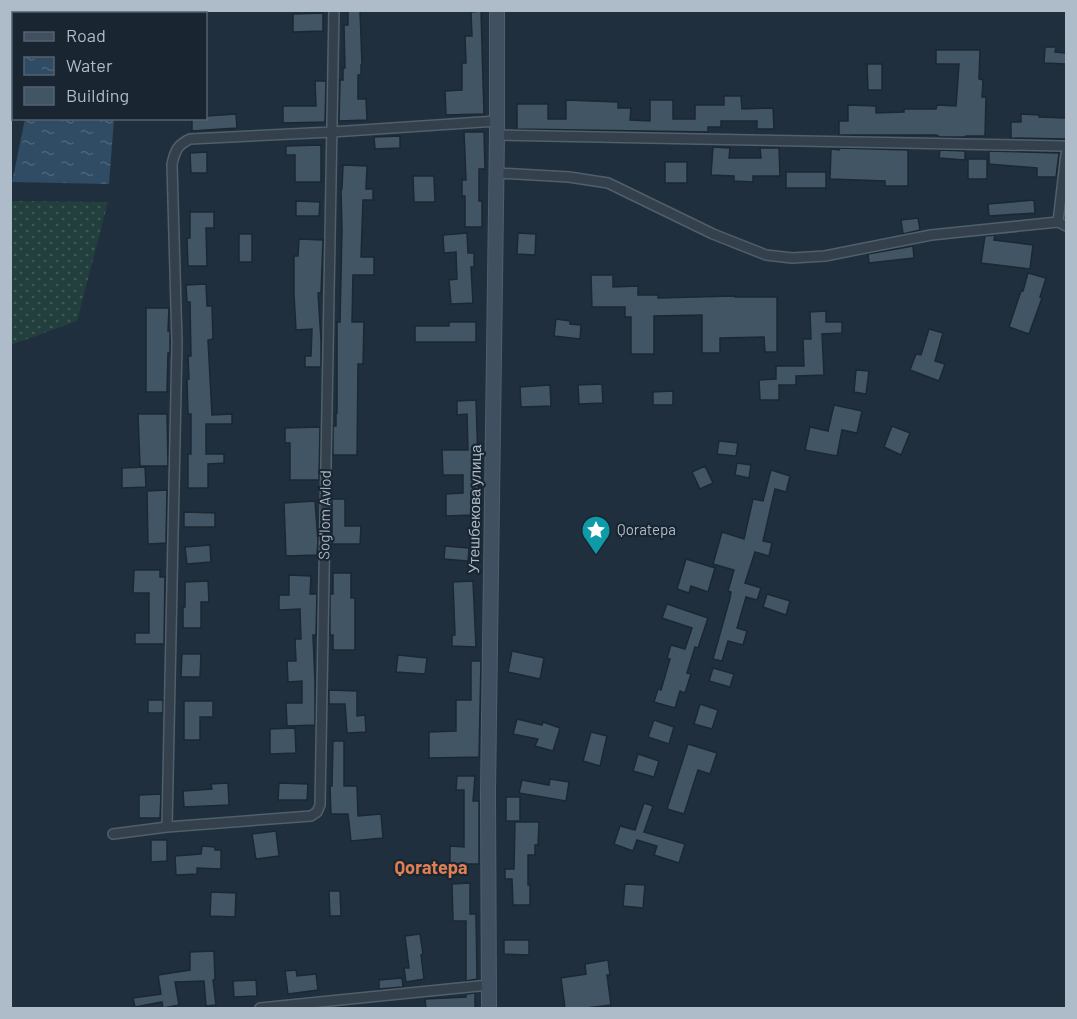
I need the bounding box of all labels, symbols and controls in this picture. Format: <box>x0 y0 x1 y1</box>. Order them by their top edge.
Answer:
legend <box>12 12 207 120</box>
text: Road <box>66 24 106 46</box>
text: Water <box>66 54 113 76</box>
text: Building <box>66 84 129 106</box>
street label: Утешбекова улица <box>464 444 484 574</box>
street label: Sog'lom Avlod <box>314 470 334 560</box>
place icon: Qoratepa <box>580 514 612 556</box>
place label: Qoratepa <box>617 520 676 538</box>
district label: Qoratepa <box>394 856 468 878</box>

